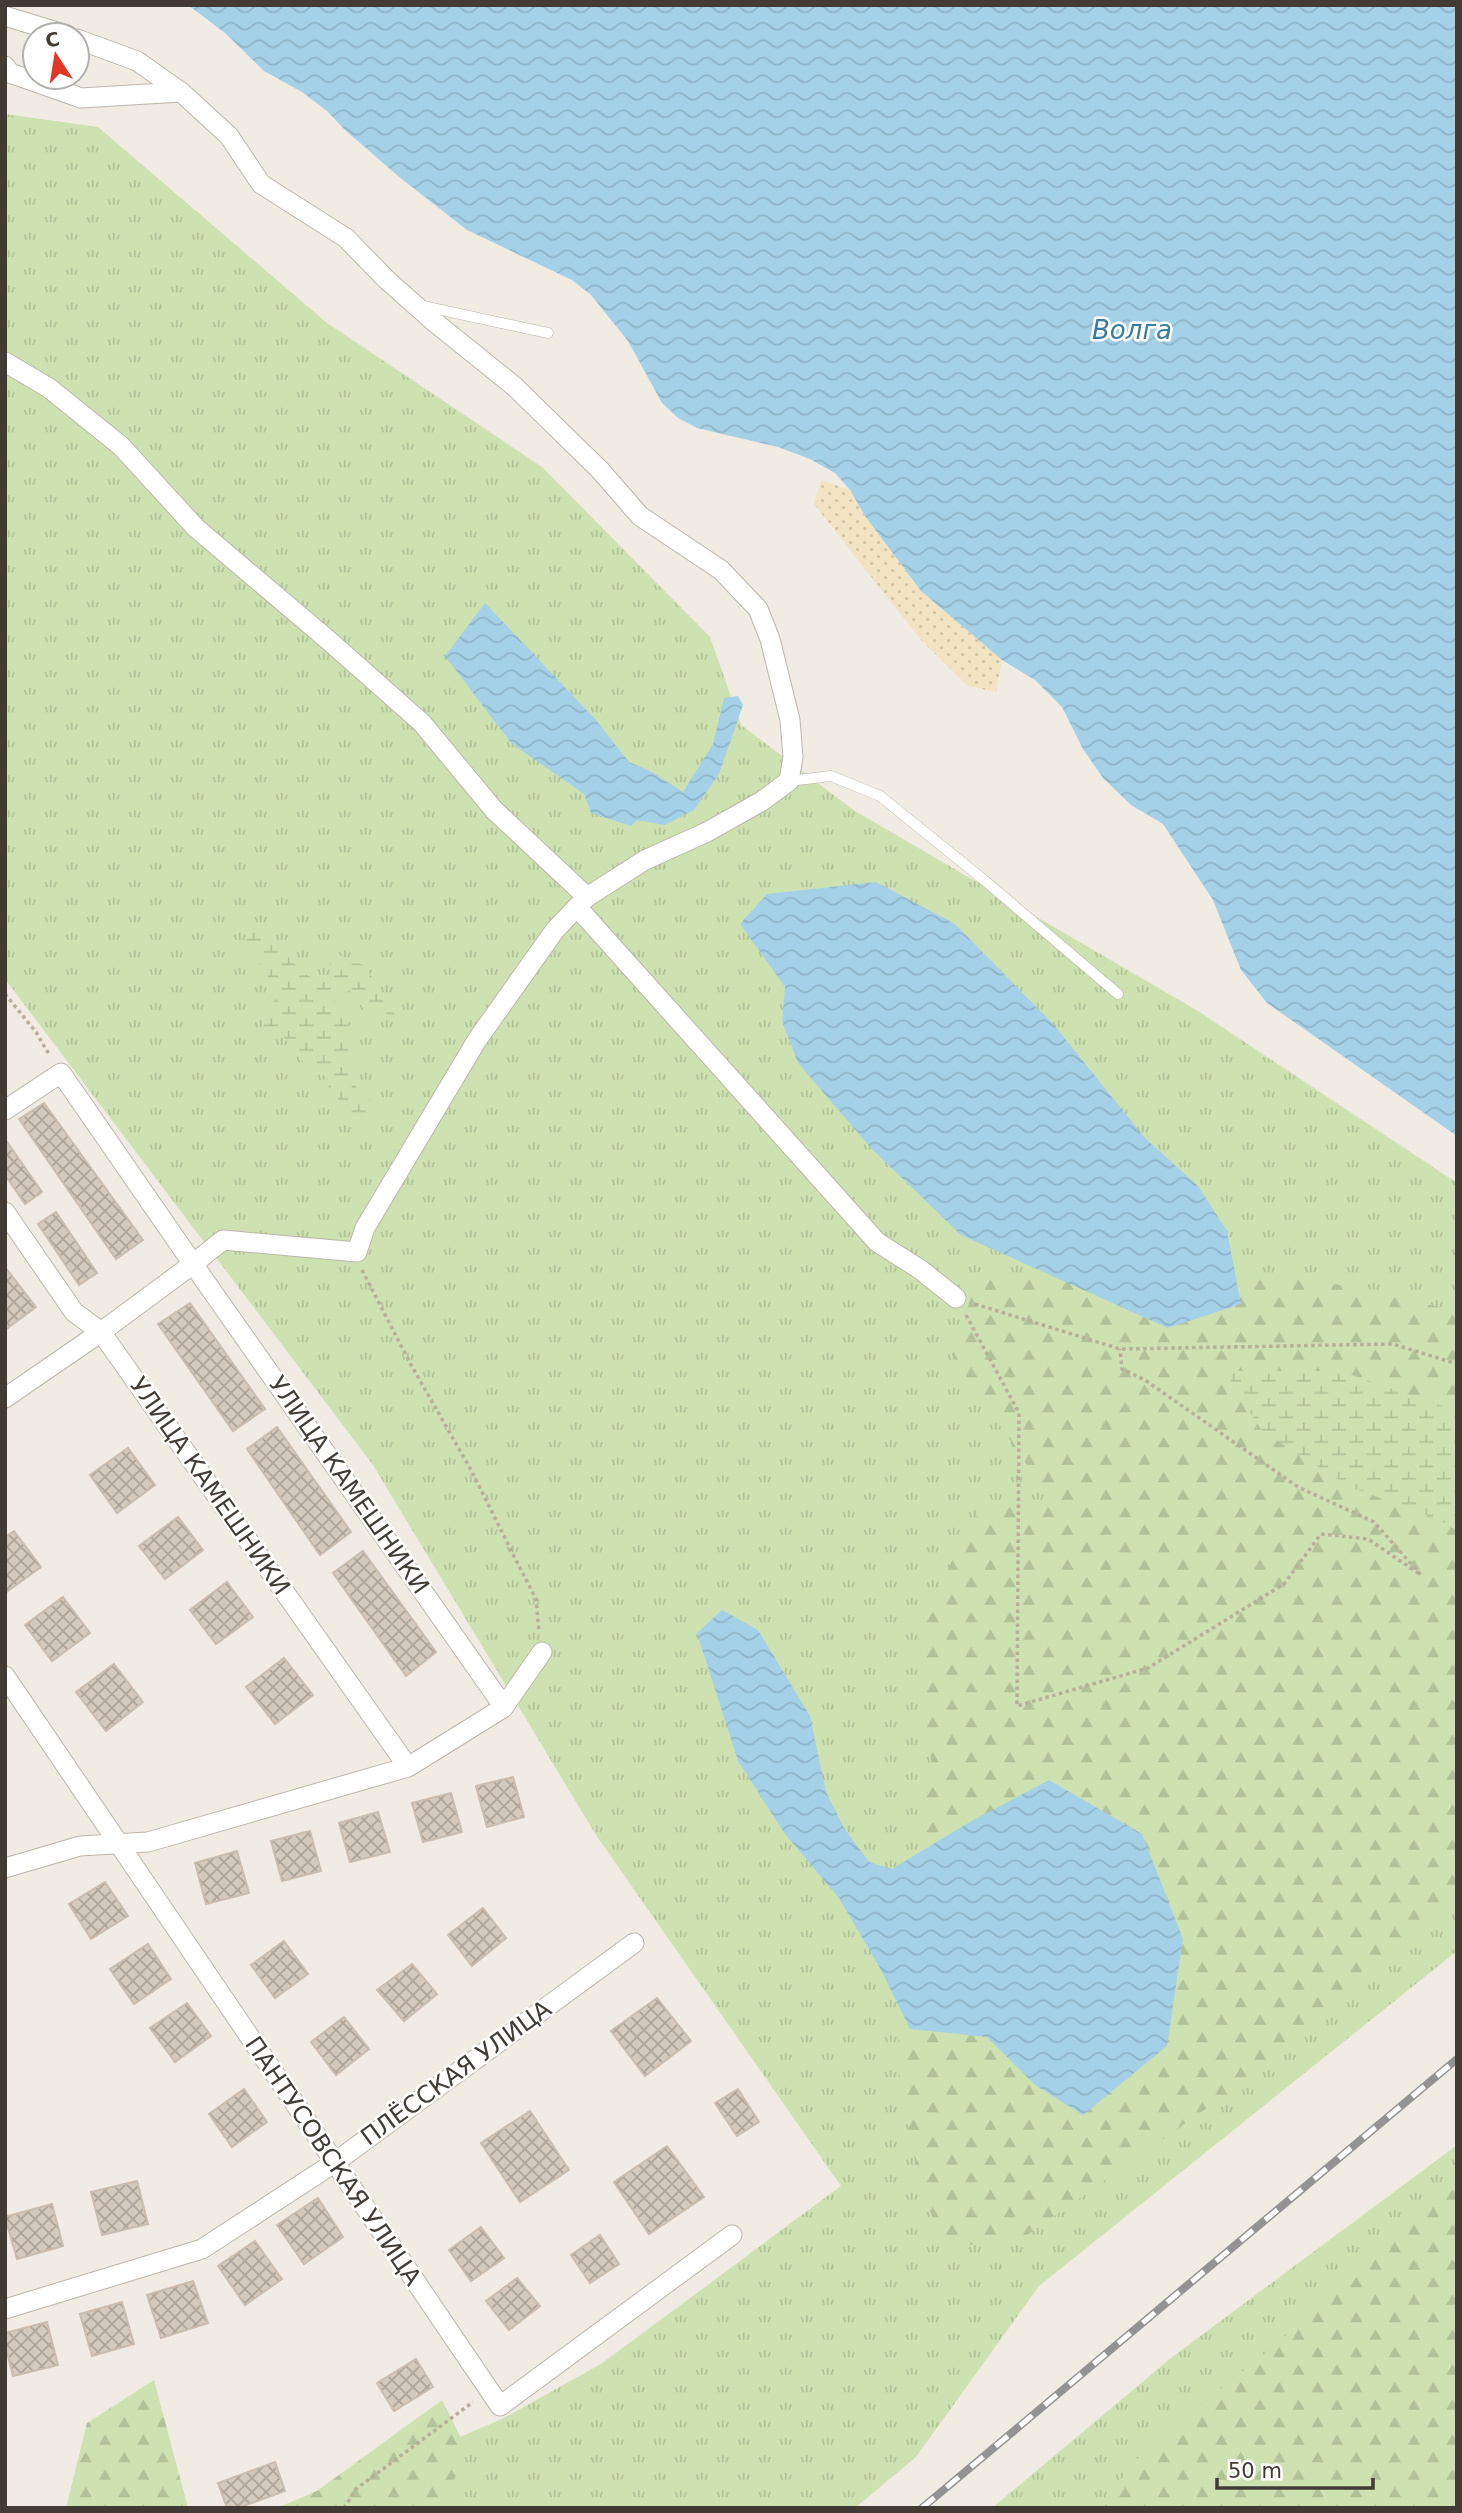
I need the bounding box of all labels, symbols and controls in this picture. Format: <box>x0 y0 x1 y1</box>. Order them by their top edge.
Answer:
north arrow <box>21 21 91 91</box>
text: С <box>43 27 62 52</box>
water label: Волга <box>1092 315 1172 345</box>
street label: УЛИЦА КАМЕШНИКИ <box>263 1371 435 1599</box>
street label: УЛИЦА КАМЕШНИКИ <box>124 1372 296 1600</box>
street label: ПЛЁССКАЯ УЛИЦА <box>355 1993 557 2151</box>
street label: ПАНТУСОВСКАЯ УЛИЦА <box>239 2031 427 2291</box>
scale bar <box>1217 2446 1373 2490</box>
text: 50 m <box>1228 2459 1282 2483</box>

